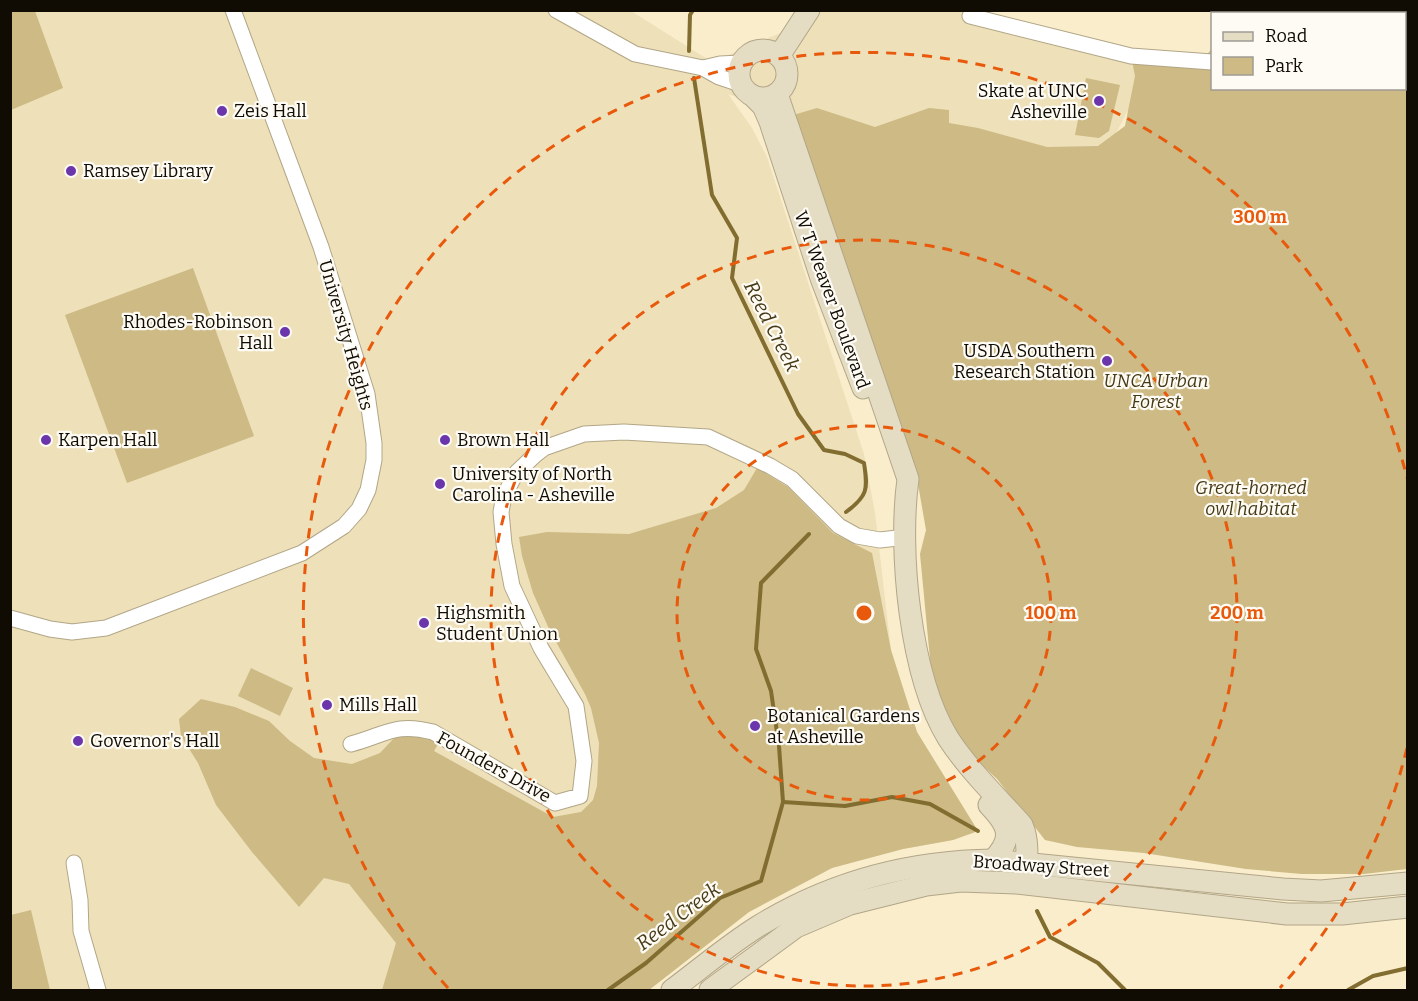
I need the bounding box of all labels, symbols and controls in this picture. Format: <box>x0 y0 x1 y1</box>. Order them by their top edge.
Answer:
legend <box>1211 12 1406 90</box>
text: Road <box>1265 25 1308 47</box>
text: Park <box>1265 55 1304 77</box>
place label: Skate at UNC Asheville <box>978 80 1087 123</box>
marker: Skate at UNC Asheville <box>1092 94 1106 108</box>
place label: Zeis Hall <box>234 100 307 122</box>
marker: Zeis Hall <box>215 104 229 118</box>
place label: Ramsey Library <box>83 160 214 182</box>
marker: Ramsey Library <box>64 164 78 178</box>
text: 300 m <box>1233 206 1287 228</box>
street label: W T Weaver Boulevard <box>790 208 875 392</box>
street label: University Heights <box>314 257 378 413</box>
water label: Reed Creek <box>739 277 805 376</box>
place label: Rhodes-Robinson Hall <box>123 311 274 354</box>
marker: Rhodes-Robinson Hall <box>278 325 292 339</box>
place label: USDA Southern Research Station <box>954 340 1096 383</box>
marker: USDA Southern Research Station <box>1100 354 1114 368</box>
park label: UNCA Urban Forest <box>1104 370 1208 413</box>
place label: Karpen Hall <box>58 429 157 451</box>
place label: Brown Hall <box>457 429 549 451</box>
marker: Karpen Hall <box>39 433 53 447</box>
marker: Brown Hall <box>438 433 452 447</box>
place label: University of North Carolina - Asheville <box>452 463 615 506</box>
marker: University of North Carolina - Asheville <box>433 477 447 491</box>
park label: Great-horned owl habitat <box>1195 477 1307 520</box>
place label: Highsmith Student Union <box>436 602 559 645</box>
text: 100 m <box>1025 602 1077 624</box>
text: 200 m <box>1210 602 1264 624</box>
centre of rings <box>854 603 874 623</box>
marker: Highsmith Student Union <box>417 616 431 630</box>
place label: Mills Hall <box>339 694 417 716</box>
marker: Mills Hall <box>320 698 334 712</box>
place label: Botanical Gardens at Asheville <box>767 705 920 748</box>
marker: Botanical Gardens at Asheville <box>748 719 762 733</box>
street label: Founders Drive <box>433 727 555 807</box>
place label: Governor's Hall <box>90 730 219 752</box>
marker: Governor's Hall <box>71 734 85 748</box>
street label: Broadway Street <box>972 850 1110 882</box>
water label: Reed Creek <box>631 877 725 955</box>

